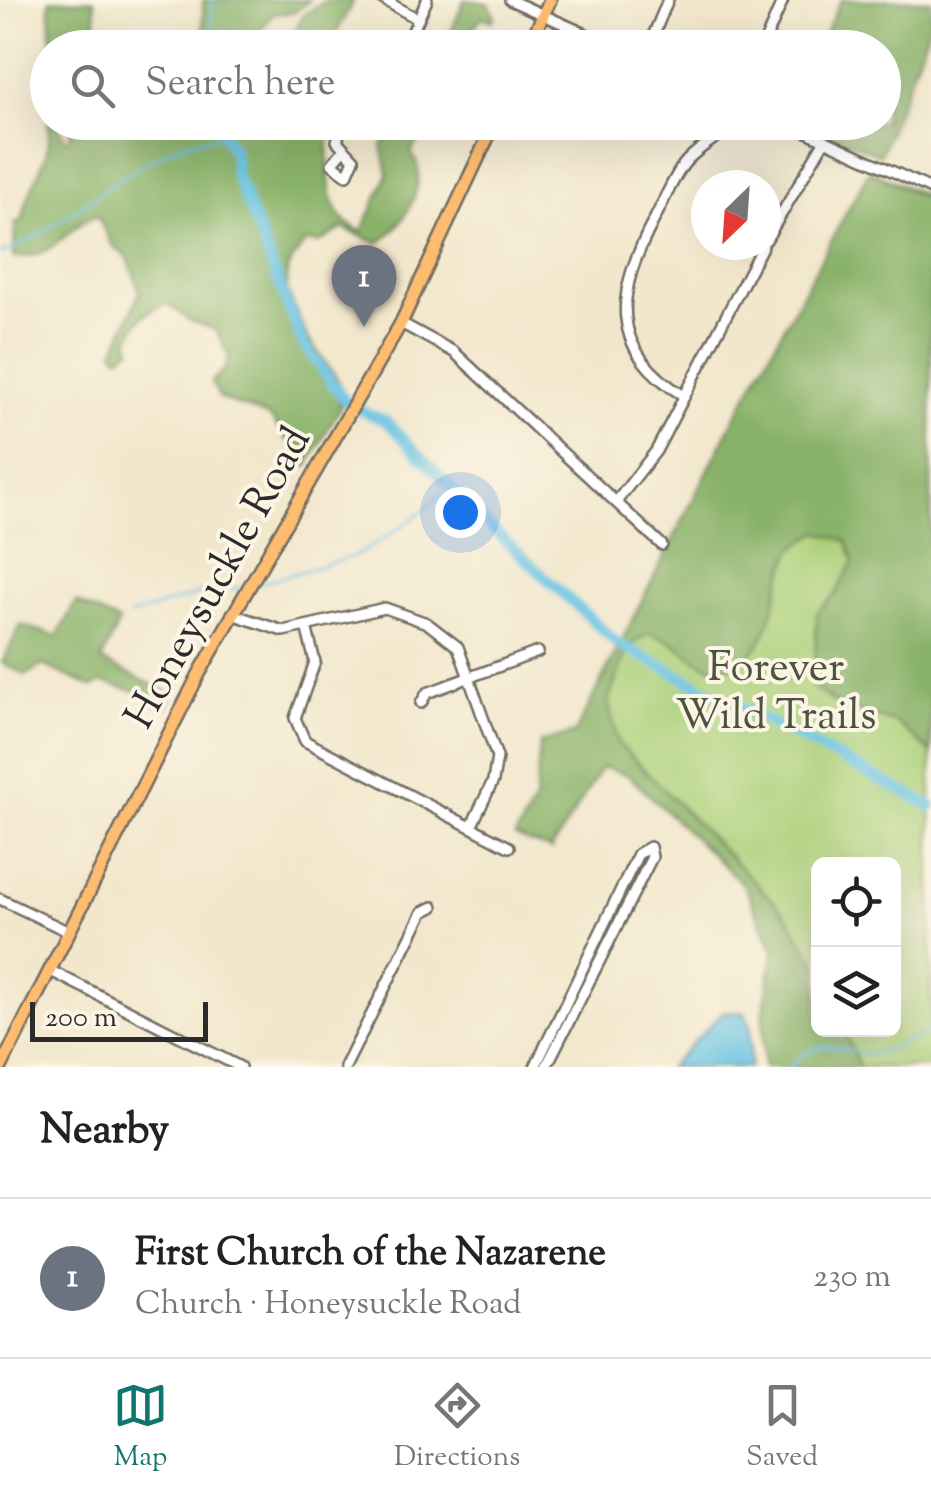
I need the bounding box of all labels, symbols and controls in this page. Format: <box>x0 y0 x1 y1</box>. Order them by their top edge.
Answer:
search box <box>30 30 901 140</box>
icon: search <box>65 58 120 113</box>
text: Search here <box>145 58 336 112</box>
north arrow <box>691 170 781 260</box>
pin: 1 <box>332 245 396 327</box>
street label: Honeysuckle Road <box>112 417 328 741</box>
your location <box>435 487 486 538</box>
park label: Forever Wild Trails <box>675 640 877 748</box>
map controls <box>811 857 901 1037</box>
button: locate <box>811 857 901 947</box>
button: layers <box>811 947 901 1037</box>
scale bar <box>30 997 208 1042</box>
text: 200 m <box>45 999 117 1039</box>
text: Nearby <box>40 1102 169 1162</box>
text: First Church of the Nazarene <box>135 1228 606 1282</box>
text: 1 <box>67 1255 78 1301</box>
text: 230 m <box>813 1255 891 1301</box>
text: Church · Honeysuckle Road <box>135 1282 521 1328</box>
tab: Map <box>113 1378 168 1478</box>
tab: Directions <box>394 1378 520 1478</box>
tab: Saved <box>746 1378 818 1478</box>

